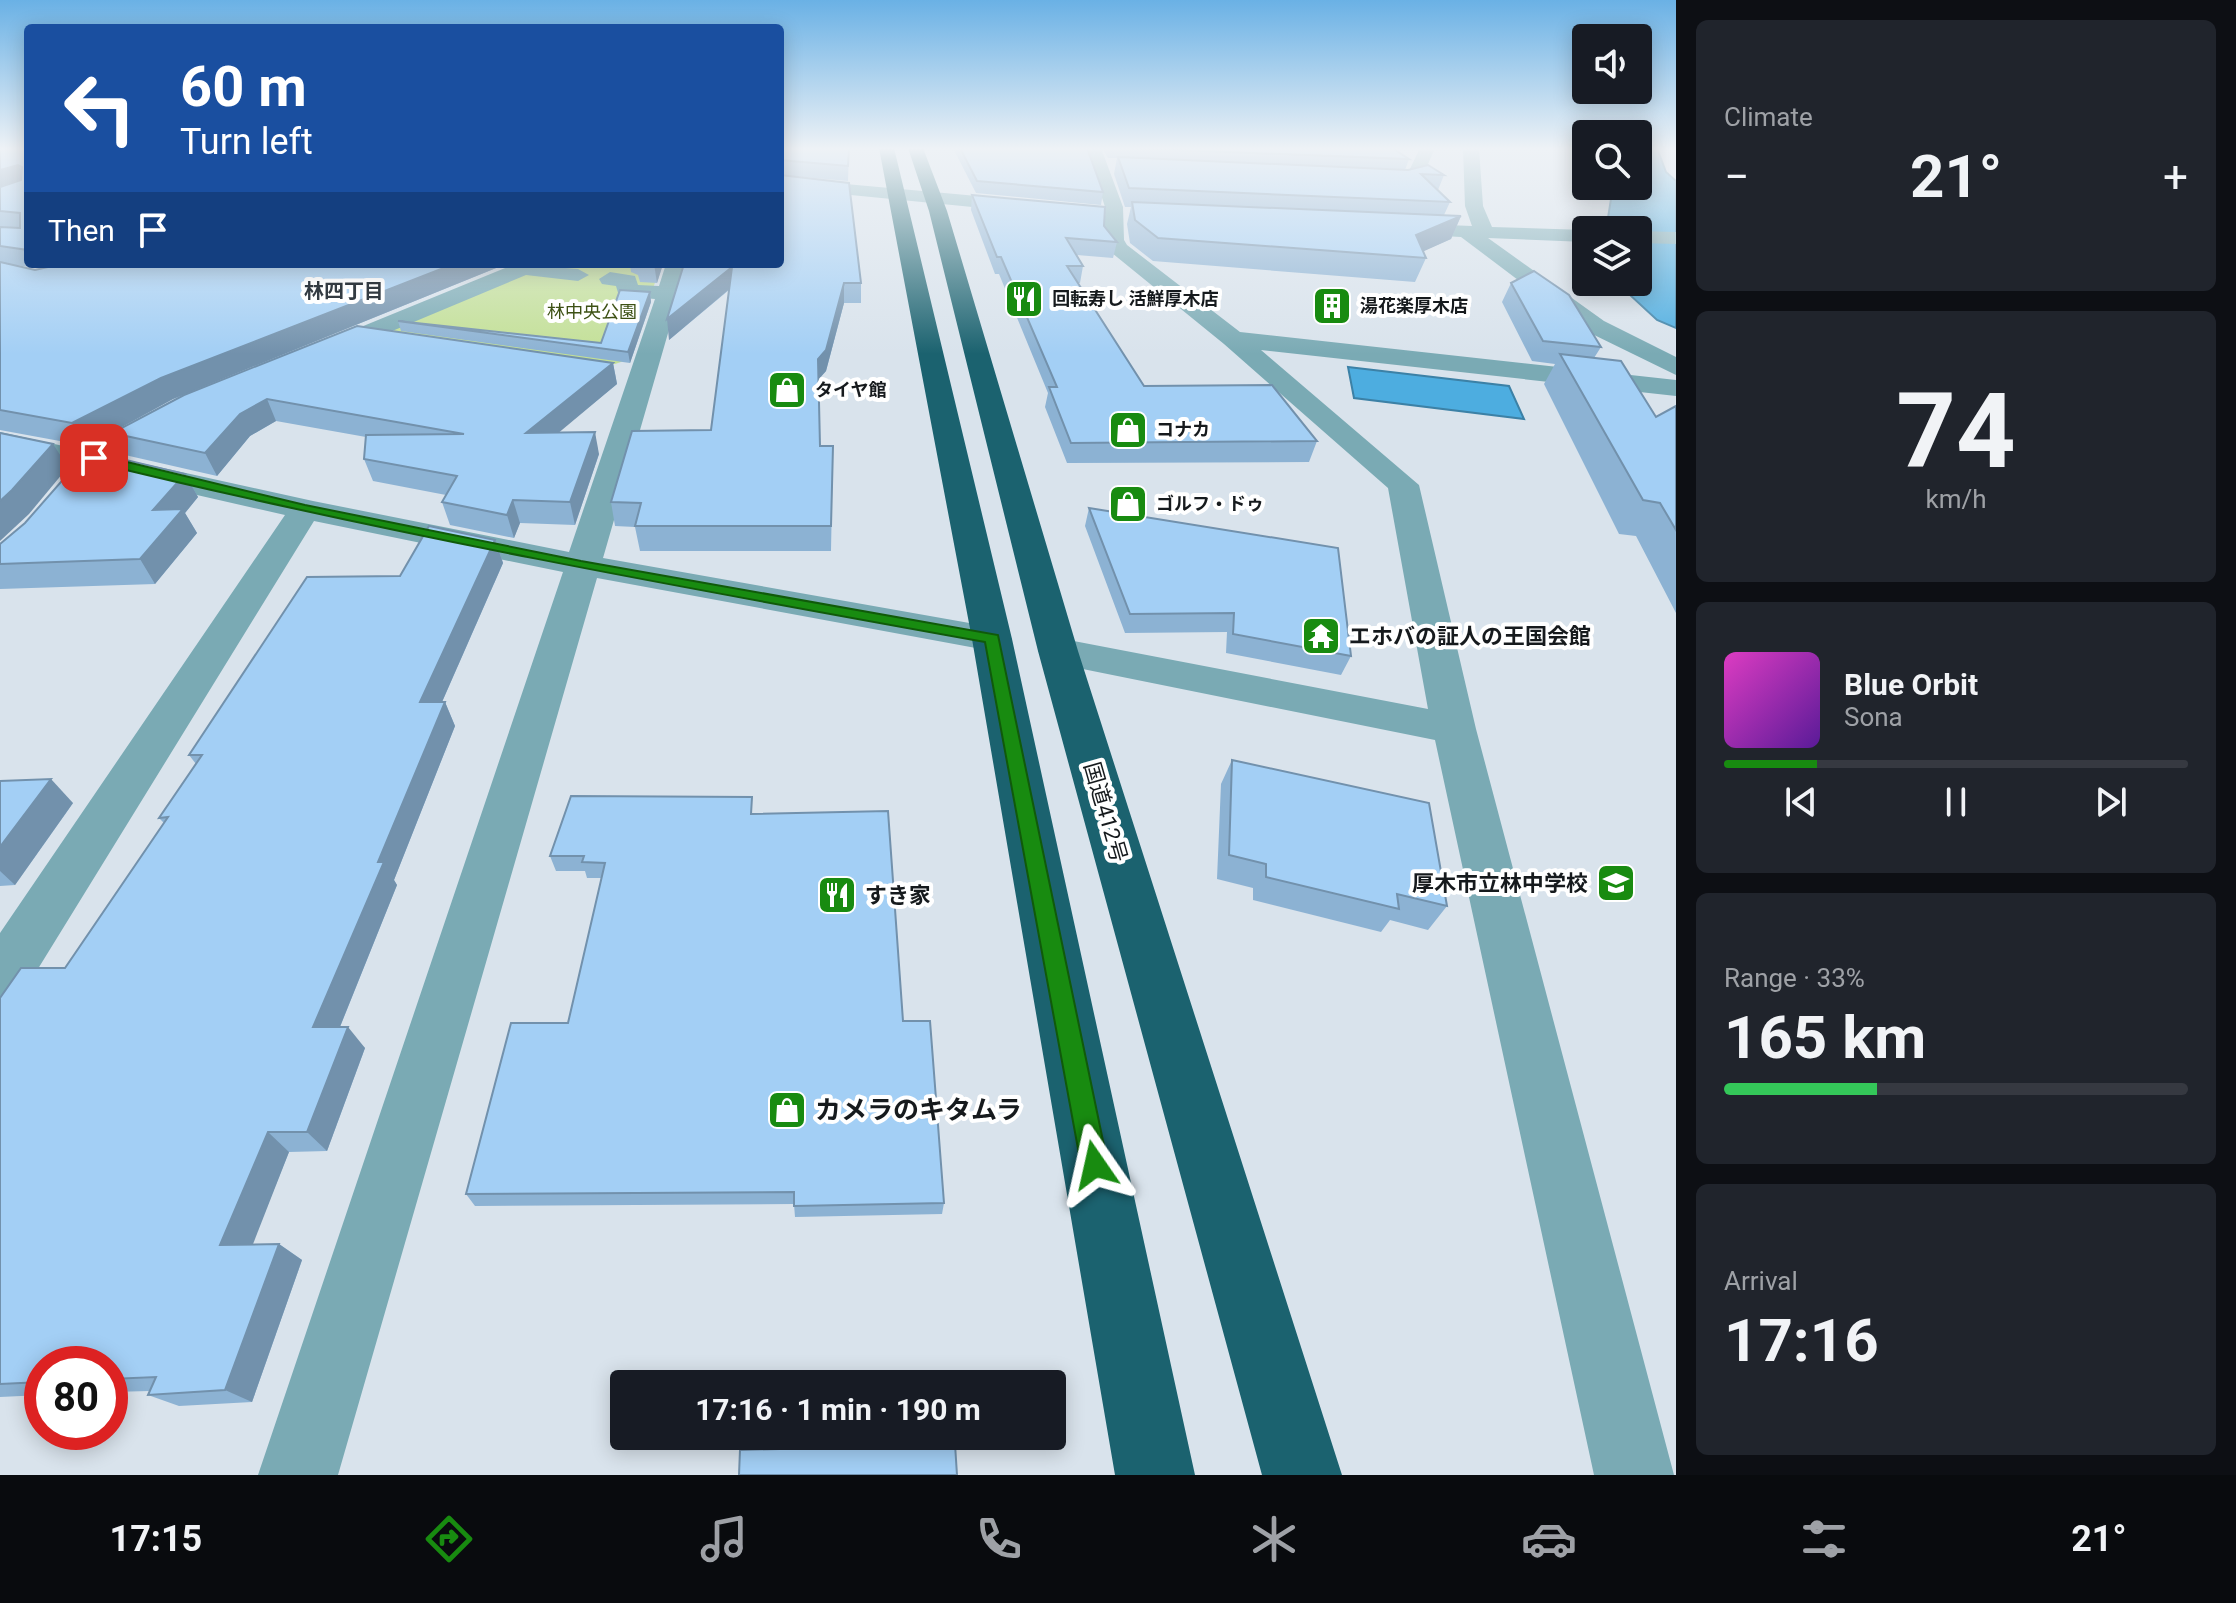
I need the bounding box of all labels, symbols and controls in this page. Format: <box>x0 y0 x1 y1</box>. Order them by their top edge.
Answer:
map controls <box>1572 24 1652 296</box>
button: sound <box>1572 24 1652 104</box>
text: 60 m <box>180 54 307 120</box>
icon: left <box>48 56 152 160</box>
text: Climate <box>1724 102 1813 132</box>
button: search <box>1572 120 1652 200</box>
text: Turn left <box>180 121 313 163</box>
text: 21° <box>1910 141 2002 212</box>
text: − <box>1724 151 1749 203</box>
text: + <box>2163 151 2188 203</box>
icon: arrive <box>131 208 175 252</box>
text: Then <box>48 213 115 248</box>
button: layers <box>1572 216 1652 296</box>
restaurant icon: 回転寿し 活鮮厚木店 <box>1003 278 1045 320</box>
district label: 林四丁目 <box>304 279 384 303</box>
building icon: 湯花楽厚木店 <box>1311 285 1353 327</box>
place label: 回転寿し 活鮮厚木店 <box>1052 288 1218 309</box>
place label: 湯花楽厚木店 <box>1360 295 1468 316</box>
park label: 林中央公園 <box>547 301 637 322</box>
shop icon: タイヤ館 <box>766 369 808 411</box>
text: 74 <box>1896 371 2016 492</box>
place label: タイヤ館 <box>815 379 886 400</box>
shop icon: コナカ <box>1107 409 1149 451</box>
place label: コナカ <box>1156 419 1210 440</box>
pin <box>60 424 128 492</box>
icon: arrive <box>72 436 116 480</box>
shop icon: ゴルフ・ドゥ <box>1107 483 1149 525</box>
text: km/h <box>1925 484 1987 514</box>
place label: ゴルフ・ドゥ <box>1156 493 1264 514</box>
temple icon: エホバの証人の王国会館 <box>1300 615 1342 657</box>
place label: エホバの証人の王国会館 <box>1349 624 1591 649</box>
text: Blue Orbit <box>1844 667 1978 702</box>
text: Sona <box>1844 702 1903 732</box>
street label: 国道412号 <box>1079 759 1132 865</box>
icon: previous <box>1779 780 1823 824</box>
icon: pause <box>1934 780 1978 824</box>
icon: next <box>2089 780 2133 824</box>
school or university icon: 厚木市立林中学校 <box>1595 862 1637 904</box>
place label: 厚木市立林中学校 <box>1412 871 1588 896</box>
restaurant icon: すき家 <box>816 874 858 916</box>
place label: すき家 <box>865 883 931 908</box>
text: Range · 33% <box>1724 963 1865 993</box>
text: 165 km <box>1724 1002 1926 1073</box>
shop icon: カメラのキタムラ <box>766 1089 808 1131</box>
place label: カメラのキタムラ <box>815 1095 1022 1125</box>
position arrow <box>1053 1123 1137 1207</box>
text: Arrival <box>1724 1266 1798 1296</box>
text: 17:16 <box>1724 1305 1879 1376</box>
speed limit sign: 80 <box>24 1346 128 1450</box>
text: 17:16 · 1 min · 190 m <box>695 1392 981 1427</box>
icon: directions <box>421 1511 477 1567</box>
icon: music <box>696 1511 752 1567</box>
icon: phone <box>971 1511 1027 1567</box>
icon: climate <box>1246 1511 1302 1567</box>
icon: car <box>1521 1511 1577 1567</box>
icon: filters <box>1796 1511 1852 1567</box>
text: 17:15 <box>109 1518 202 1560</box>
text: 21° <box>2071 1518 2126 1560</box>

